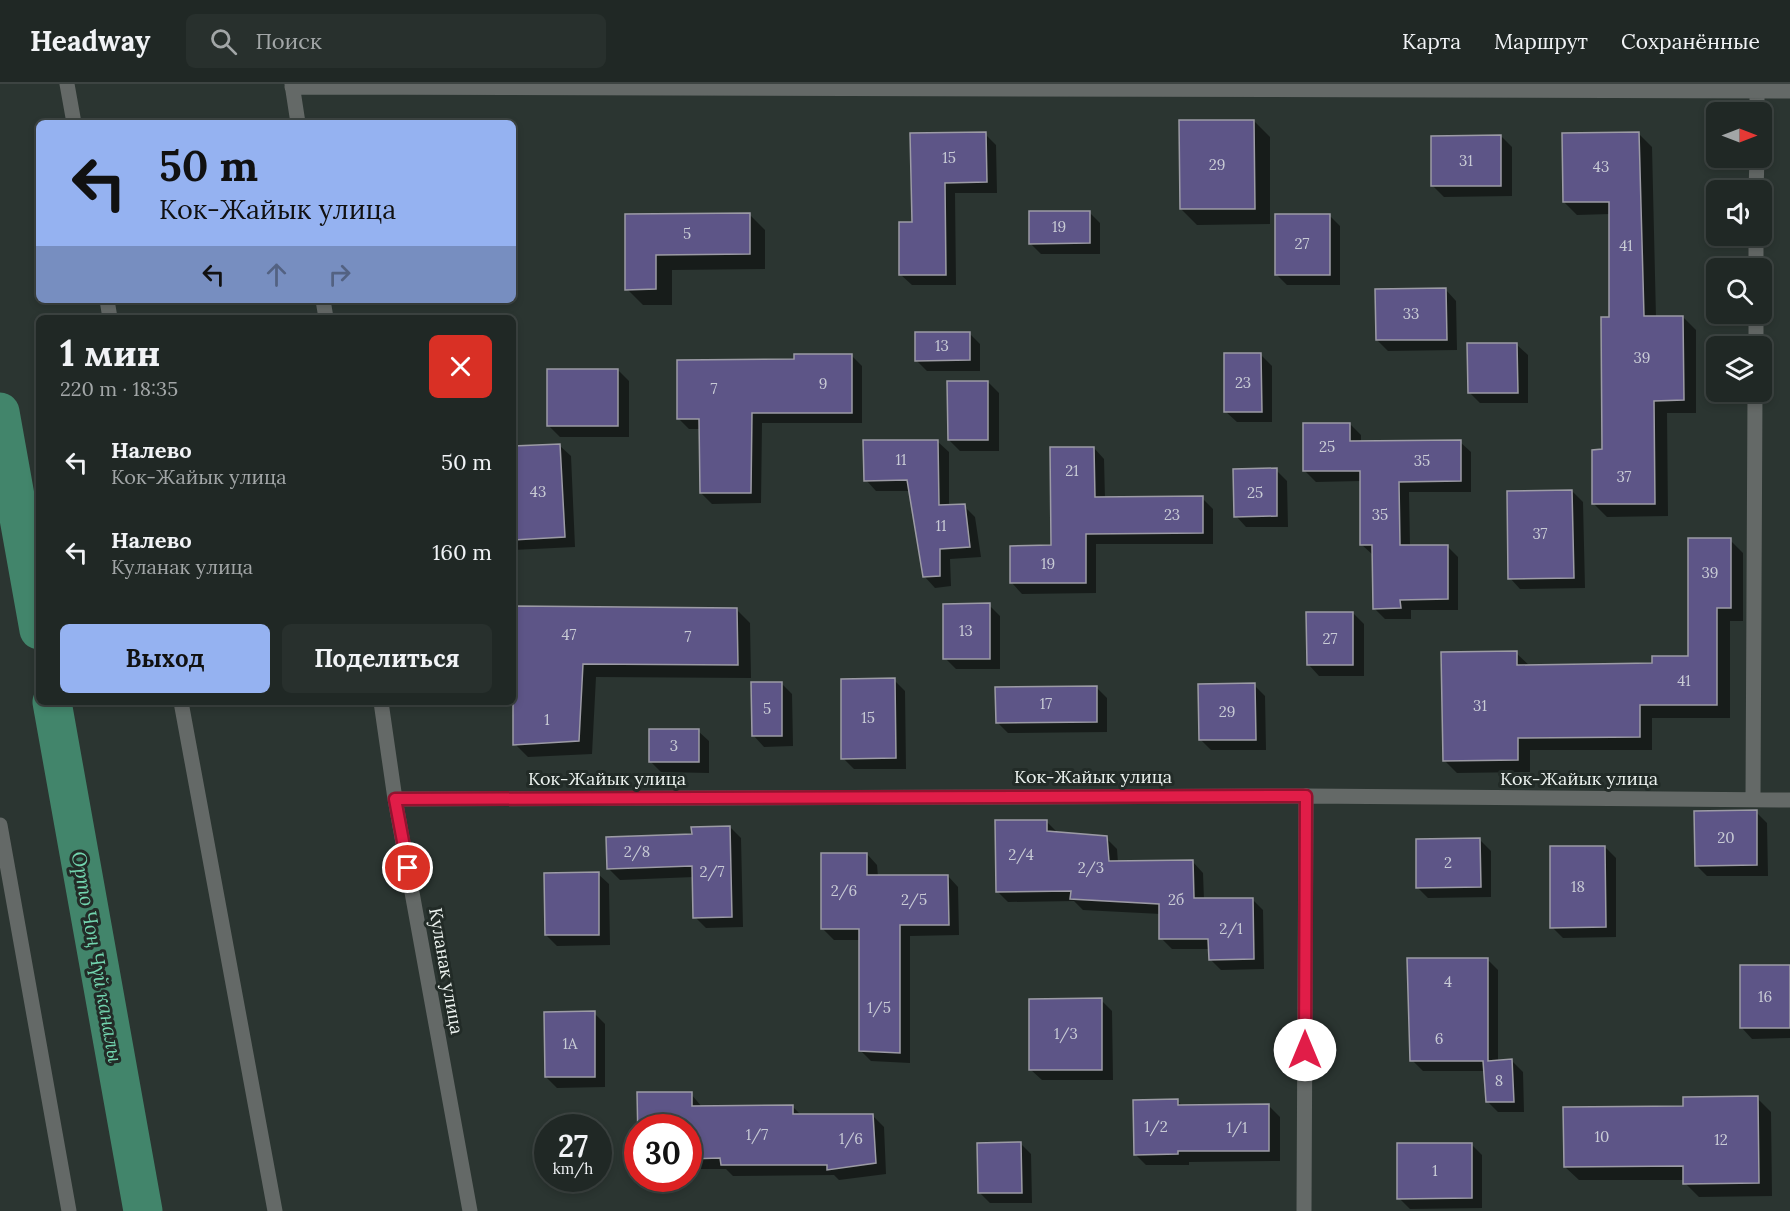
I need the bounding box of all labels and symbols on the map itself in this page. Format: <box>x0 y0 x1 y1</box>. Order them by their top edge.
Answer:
north arrow <box>1706 102 1772 168</box>
house number: 15 <box>942 148 956 167</box>
house number: 31 <box>1459 151 1473 170</box>
house number: 29 <box>1209 155 1225 174</box>
house number: 43 <box>1593 157 1609 176</box>
house number: 19 <box>1052 217 1066 236</box>
house number: 5 <box>683 224 691 243</box>
house number: 27 <box>1295 234 1310 253</box>
house number: 41 <box>1619 236 1633 255</box>
house number: 33 <box>1403 304 1419 323</box>
house number: 13 <box>935 336 949 355</box>
house number: 39 <box>1633 348 1651 367</box>
house number: 23 <box>1235 373 1251 392</box>
house number: 9 <box>819 374 827 393</box>
house number: 7 <box>711 379 718 398</box>
house number: 25 <box>1319 437 1335 456</box>
house number: 11 <box>896 450 906 469</box>
house number: 35 <box>1414 451 1430 470</box>
house number: 21 <box>1065 461 1079 480</box>
house number: 37 <box>1617 467 1632 486</box>
house number: 43 <box>530 482 546 501</box>
house number: 25 <box>1247 483 1263 502</box>
house number: 23 <box>1164 505 1180 524</box>
house number: 35 <box>1372 505 1388 524</box>
house number: 11 <box>936 516 946 535</box>
house number: 37 <box>1533 524 1548 543</box>
house number: 19 <box>1041 554 1055 573</box>
house number: 39 <box>1701 563 1719 582</box>
house number: 13 <box>959 621 973 640</box>
house number: 47 <box>561 625 577 644</box>
house number: 7 <box>685 627 692 646</box>
house number: 27 <box>1323 629 1338 648</box>
house number: 41 <box>1677 671 1691 690</box>
house number: 17 <box>1040 694 1052 713</box>
house number: 31 <box>1473 696 1487 715</box>
house number: 5 <box>763 699 771 718</box>
house number: 29 <box>1219 702 1235 721</box>
house number: 15 <box>861 708 875 727</box>
house number: 1 <box>544 710 550 729</box>
house number: 3 <box>670 736 678 755</box>
street label: Кок-Жайык улица <box>1014 765 1172 788</box>
street label: Кок-Жайык улица <box>528 767 686 790</box>
street label: Кок-Жайык улица <box>1500 767 1658 790</box>
house number: 20 <box>1717 828 1735 847</box>
pin <box>382 842 433 893</box>
house number: 2/8 <box>624 842 650 862</box>
house number: 2/4 <box>1008 845 1034 865</box>
water label: Орто Чоң Чүй каналы <box>67 849 129 1065</box>
house number: 2 <box>1444 853 1452 872</box>
house number: 2/3 <box>1078 858 1104 878</box>
house number: 2/7 <box>700 862 725 882</box>
house number: 18 <box>1571 877 1585 896</box>
house number: 2/6 <box>831 881 857 901</box>
house number: 2/5 <box>901 890 927 910</box>
house number: 2б <box>1168 890 1184 909</box>
street label: Куланак улица <box>424 906 469 1036</box>
house number: 2/1 <box>1219 919 1243 939</box>
house number: 4 <box>1444 972 1452 991</box>
house number: 16 <box>1758 987 1772 1006</box>
house number: 1/5 <box>867 998 891 1018</box>
position arrow <box>1273 1018 1337 1082</box>
house number: 1/3 <box>1054 1024 1078 1044</box>
house number: 6 <box>1435 1029 1443 1048</box>
house number: 1А <box>562 1034 578 1053</box>
house number: 8 <box>1495 1071 1503 1090</box>
speed limit sign: 30 <box>624 1114 702 1192</box>
house number: 1/2 <box>1144 1117 1168 1137</box>
house number: 1/1 <box>1226 1118 1248 1138</box>
house number: 1/7 <box>746 1125 768 1145</box>
house number: 10 <box>1595 1127 1609 1146</box>
house number: 1/6 <box>839 1129 863 1149</box>
house number: 12 <box>1714 1130 1728 1149</box>
house number: 1 <box>1432 1161 1438 1180</box>

